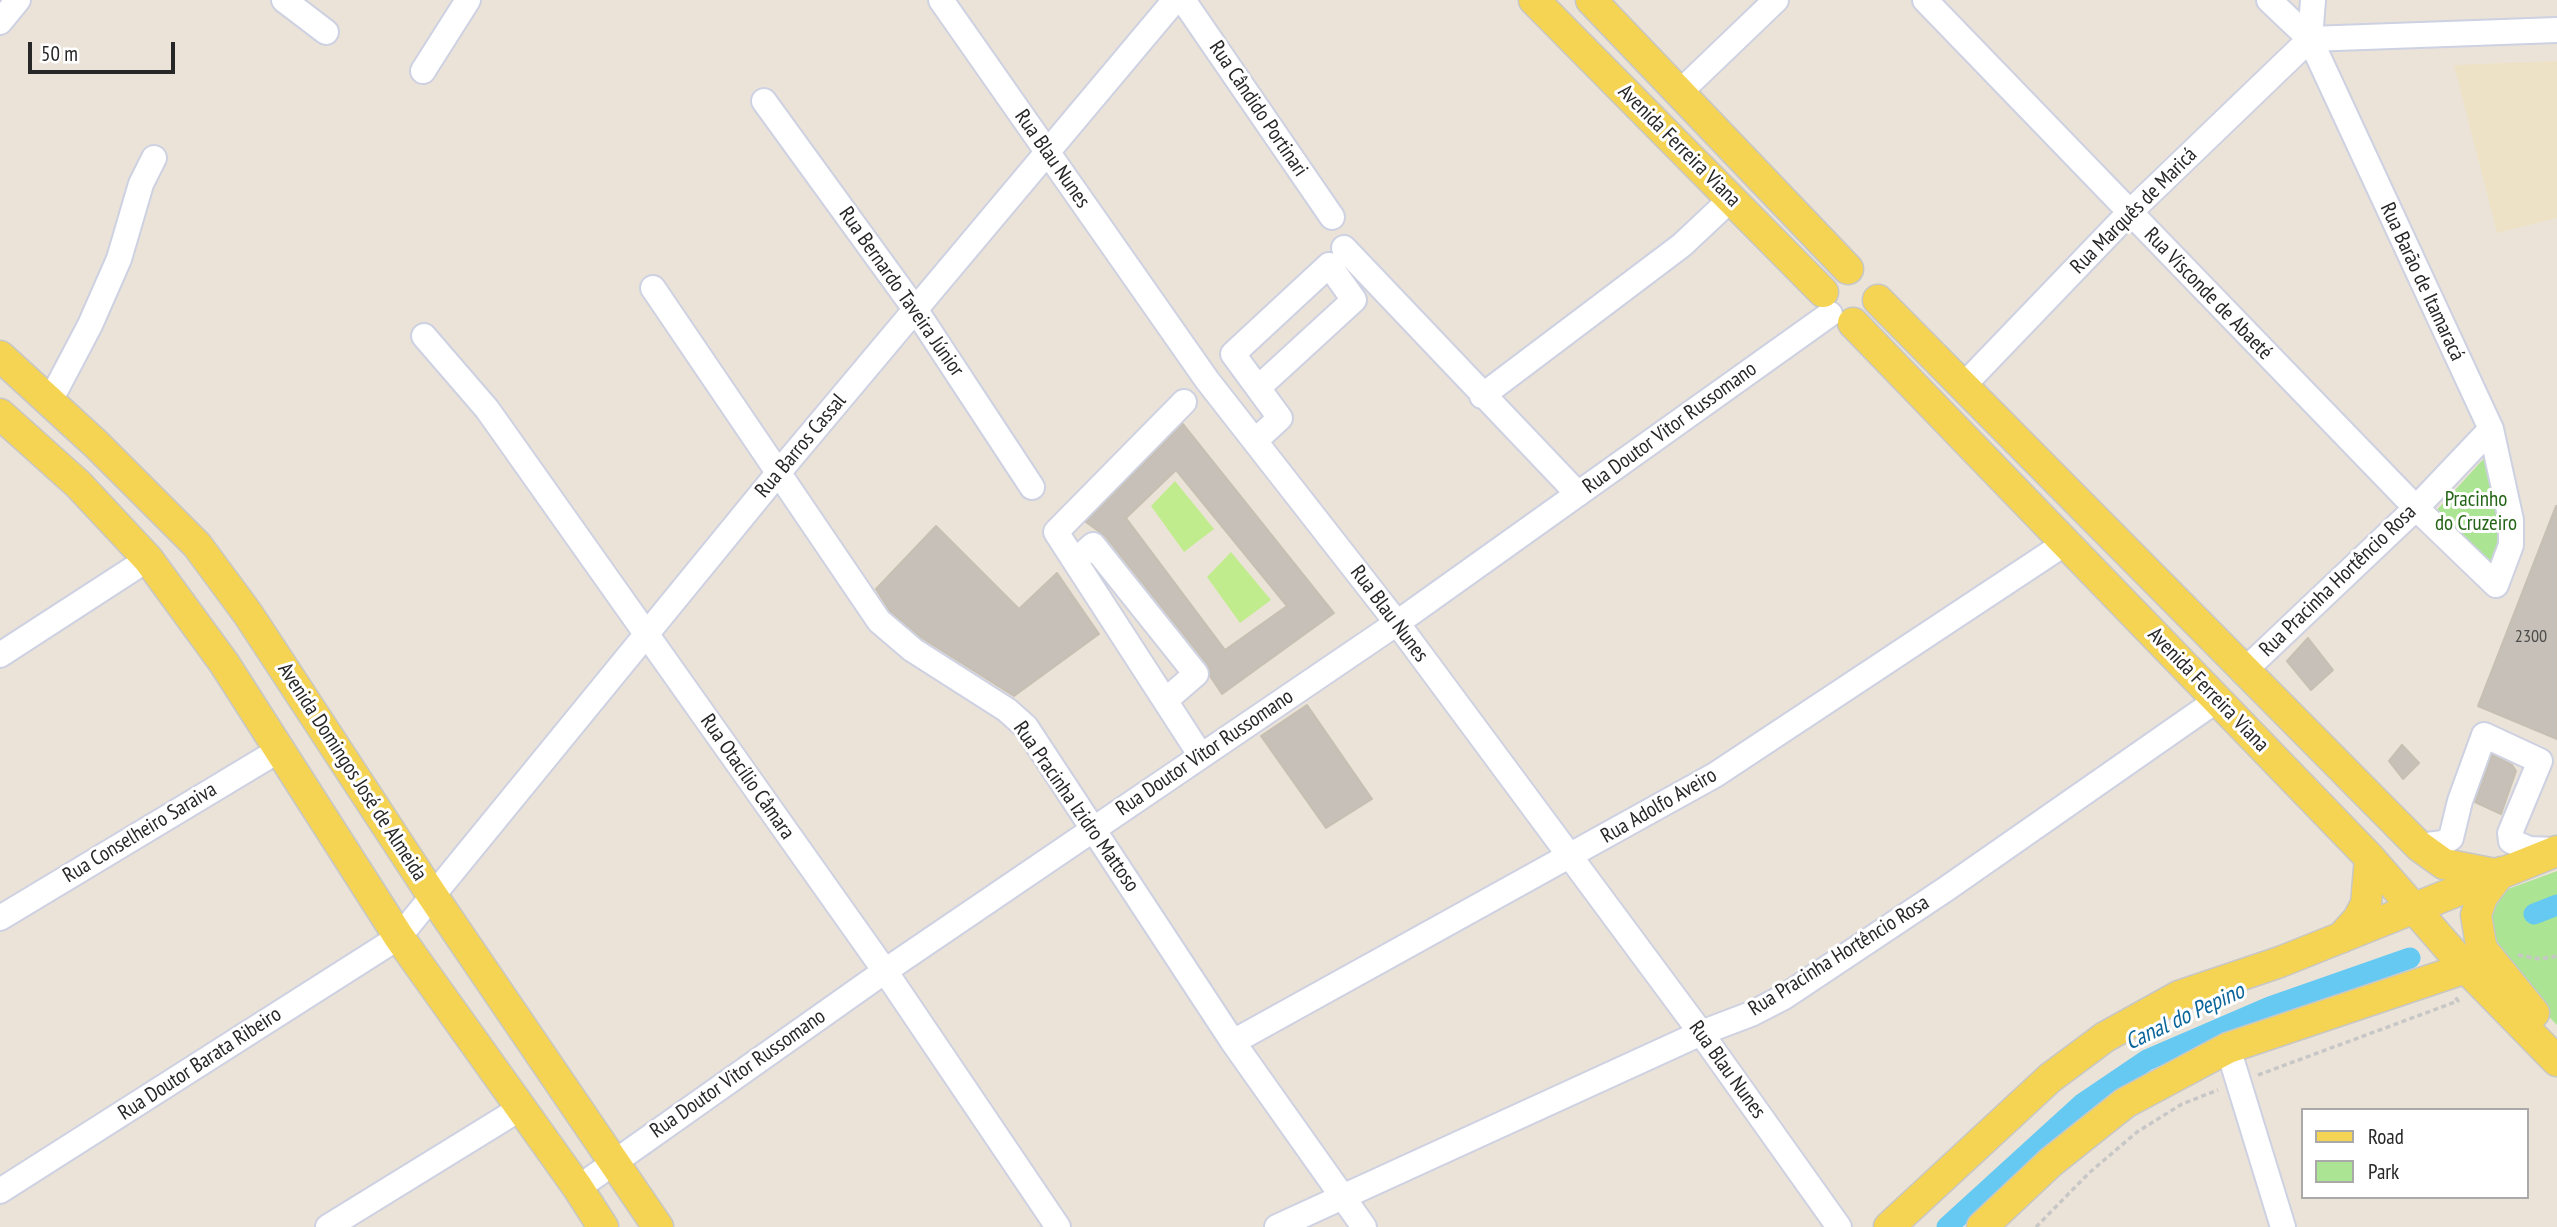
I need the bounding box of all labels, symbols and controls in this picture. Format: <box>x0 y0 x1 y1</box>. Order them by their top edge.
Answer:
scale bar <box>32 28 178 72</box>
street label: Rua Cândido Portinari <box>1203 36 1313 182</box>
text: 50 m <box>41 40 78 67</box>
street label: Avenida Ferreira Viana <box>1613 80 1745 212</box>
street label: Rua Blau Nunes <box>1009 105 1095 213</box>
street label: Rua Marquês de Maricá <box>2066 143 2202 279</box>
street label: Rua Barão de Itamaracá <box>2374 199 2470 365</box>
street label: Rua Bernardo Taveira Júnior <box>833 202 969 382</box>
street label: Rua Visconde de Abaeté <box>2139 223 2277 365</box>
street label: Rua Doutor Vitor Russomano <box>1578 357 1762 499</box>
street label: Rua Barros Cassal <box>750 389 852 503</box>
park label: Pracinho do Cruzeiro <box>2435 487 2517 537</box>
street label: Rua Pracinha Hortêncio Rosa <box>2254 500 2422 662</box>
street label: Rua Blau Nunes <box>1345 561 1433 667</box>
street label: Avenida Ferreira Viana <box>2142 623 2274 757</box>
house number: 2300 <box>2515 626 2547 648</box>
street label: Avenida Domingos José de Almeida <box>272 658 432 886</box>
street label: Rua Doutor Vitor Russomano <box>1112 684 1298 822</box>
street label: Rua Otacílio Câmara <box>695 710 799 844</box>
street label: Rua Pracinha Izidro Mattoso <box>1008 717 1144 897</box>
street label: Rua Adolfo Aveiro <box>1597 763 1721 849</box>
street label: Rua Conselheiro Saraiva <box>59 777 221 889</box>
street label: Rua Pracinha Hortêncio Rosa <box>1744 890 1934 1022</box>
water label: Canal do Pepino <box>2121 977 2249 1057</box>
street label: Rua Doutor Barata Ribeiro <box>114 1002 286 1126</box>
street label: Rua Doutor Vitor Russomano <box>646 1004 830 1144</box>
street label: Rua Blau Nunes <box>1683 1016 1771 1124</box>
legend <box>2302 1108 2529 1199</box>
text: Road <box>2368 1123 2404 1150</box>
text: Park <box>2368 1158 2399 1185</box>

